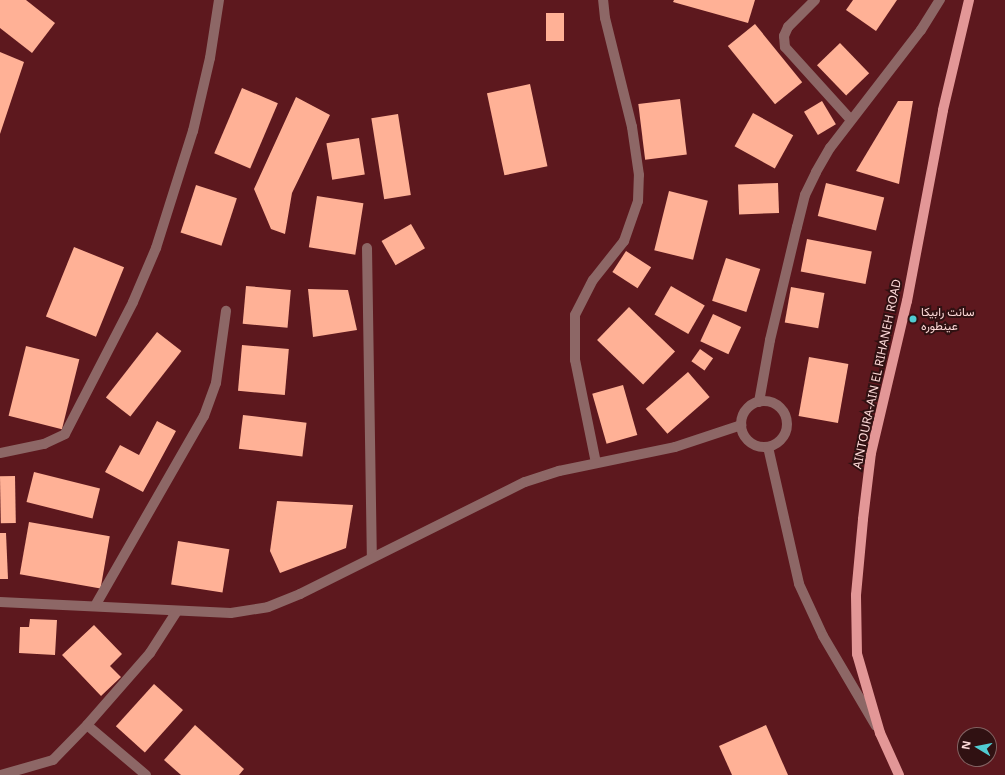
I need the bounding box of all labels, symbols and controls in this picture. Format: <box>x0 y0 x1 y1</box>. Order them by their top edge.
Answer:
street label: AINTOURA-AIN EL RIHANEH ROAD <box>850 278 904 470</box>
place label: سانت رابيكا عينطوره <box>921 305 975 333</box>
marker: سانت رابيكا عينطوره <box>908 314 918 324</box>
north arrow <box>957 727 997 767</box>
text: N <box>958 739 974 751</box>

